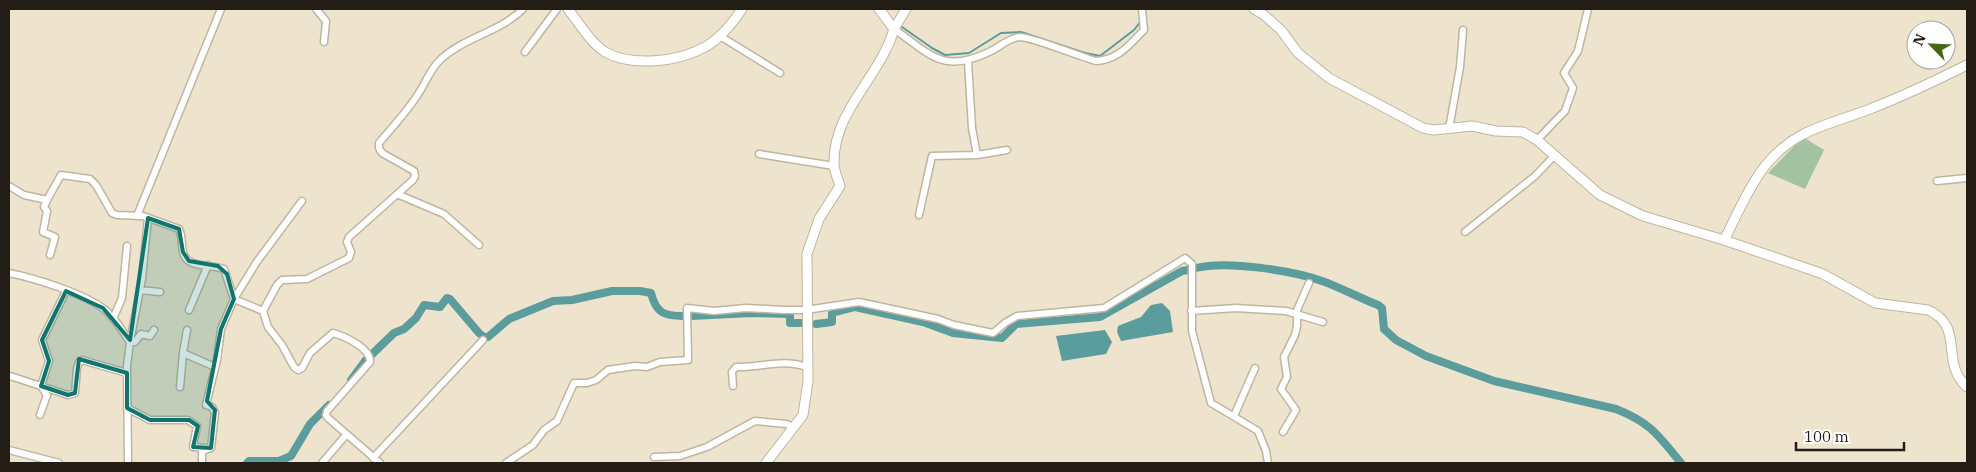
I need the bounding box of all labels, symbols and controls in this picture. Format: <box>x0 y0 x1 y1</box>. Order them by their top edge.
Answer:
north arrow <box>1906 20 1956 70</box>
text: N <box>1909 31 1930 48</box>
scale bar <box>1796 420 1904 452</box>
text: 100 m <box>1804 427 1849 446</box>

